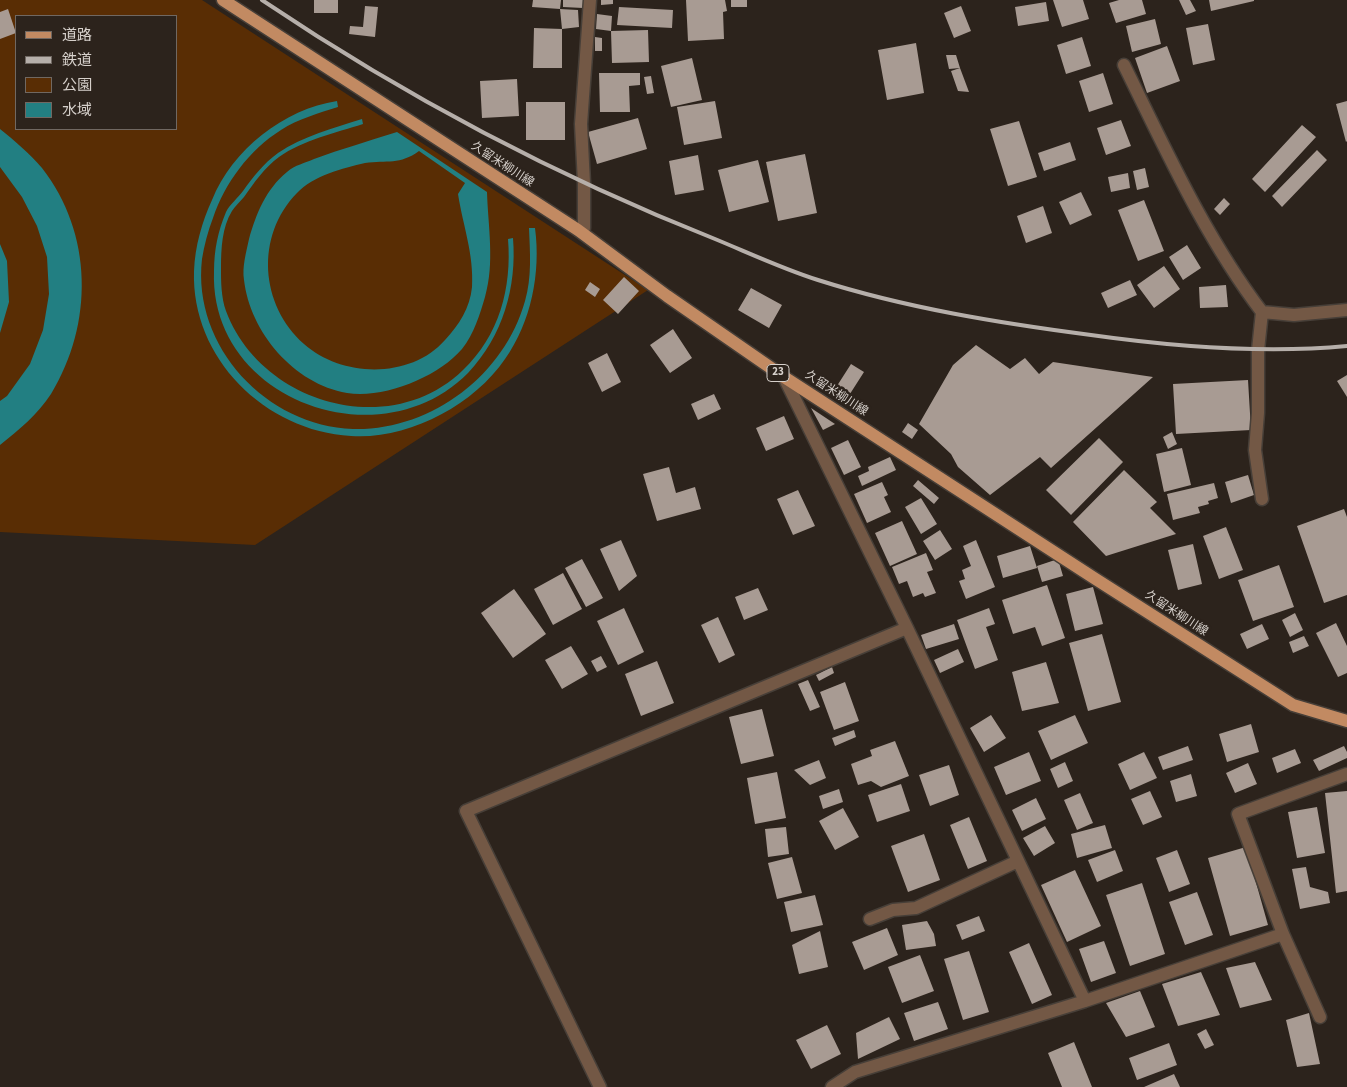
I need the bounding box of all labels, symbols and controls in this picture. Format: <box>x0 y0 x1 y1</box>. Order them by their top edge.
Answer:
legend <box>15 15 178 130</box>
text: 道路 <box>62 25 92 46</box>
text: 鉄道 <box>62 50 92 71</box>
text: 公園 <box>62 75 92 96</box>
text: 水域 <box>62 100 92 121</box>
street label: 久留米柳川線 <box>468 139 536 191</box>
road number: 23 <box>767 364 789 382</box>
street label: 久留米柳川線 <box>802 368 870 420</box>
street label: 久留米柳川線 <box>1142 588 1210 640</box>

